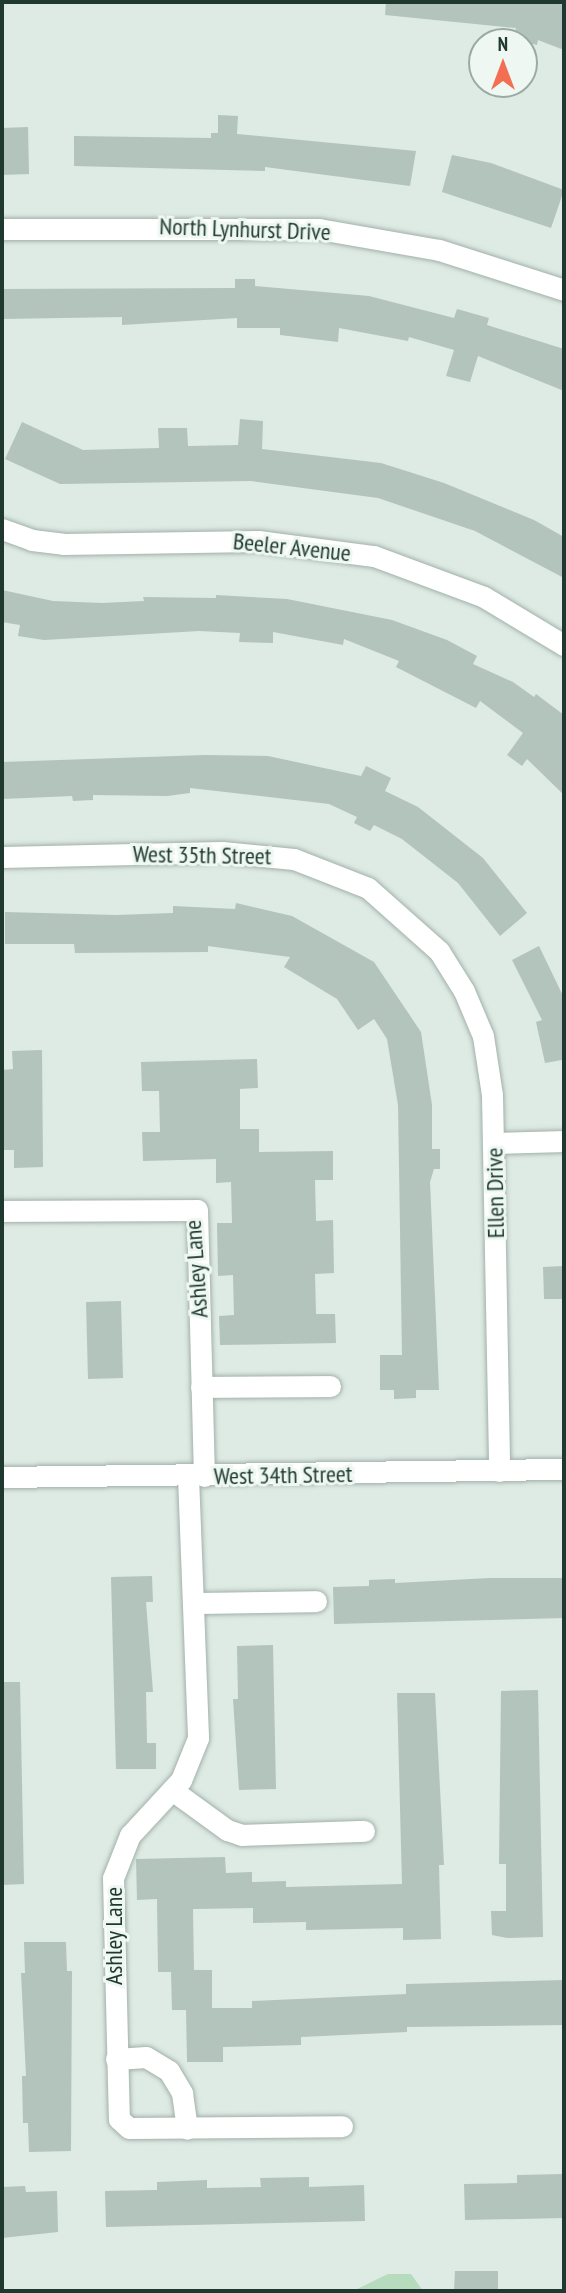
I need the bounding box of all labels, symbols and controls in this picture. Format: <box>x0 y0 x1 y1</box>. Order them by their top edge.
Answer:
north arrow <box>468 28 538 98</box>
text: N <box>498 32 508 56</box>
street label: North Lynhurst Drive <box>159 212 331 246</box>
street label: Beeler Avenue <box>231 526 353 568</box>
street label: West 35th Street <box>133 839 271 871</box>
street label: Ellen Drive <box>480 1147 510 1239</box>
street label: Ashley Lane <box>178 1219 214 1319</box>
street label: West 34th Street <box>214 1459 352 1491</box>
street label: Ashley Lane <box>100 1887 128 1985</box>

